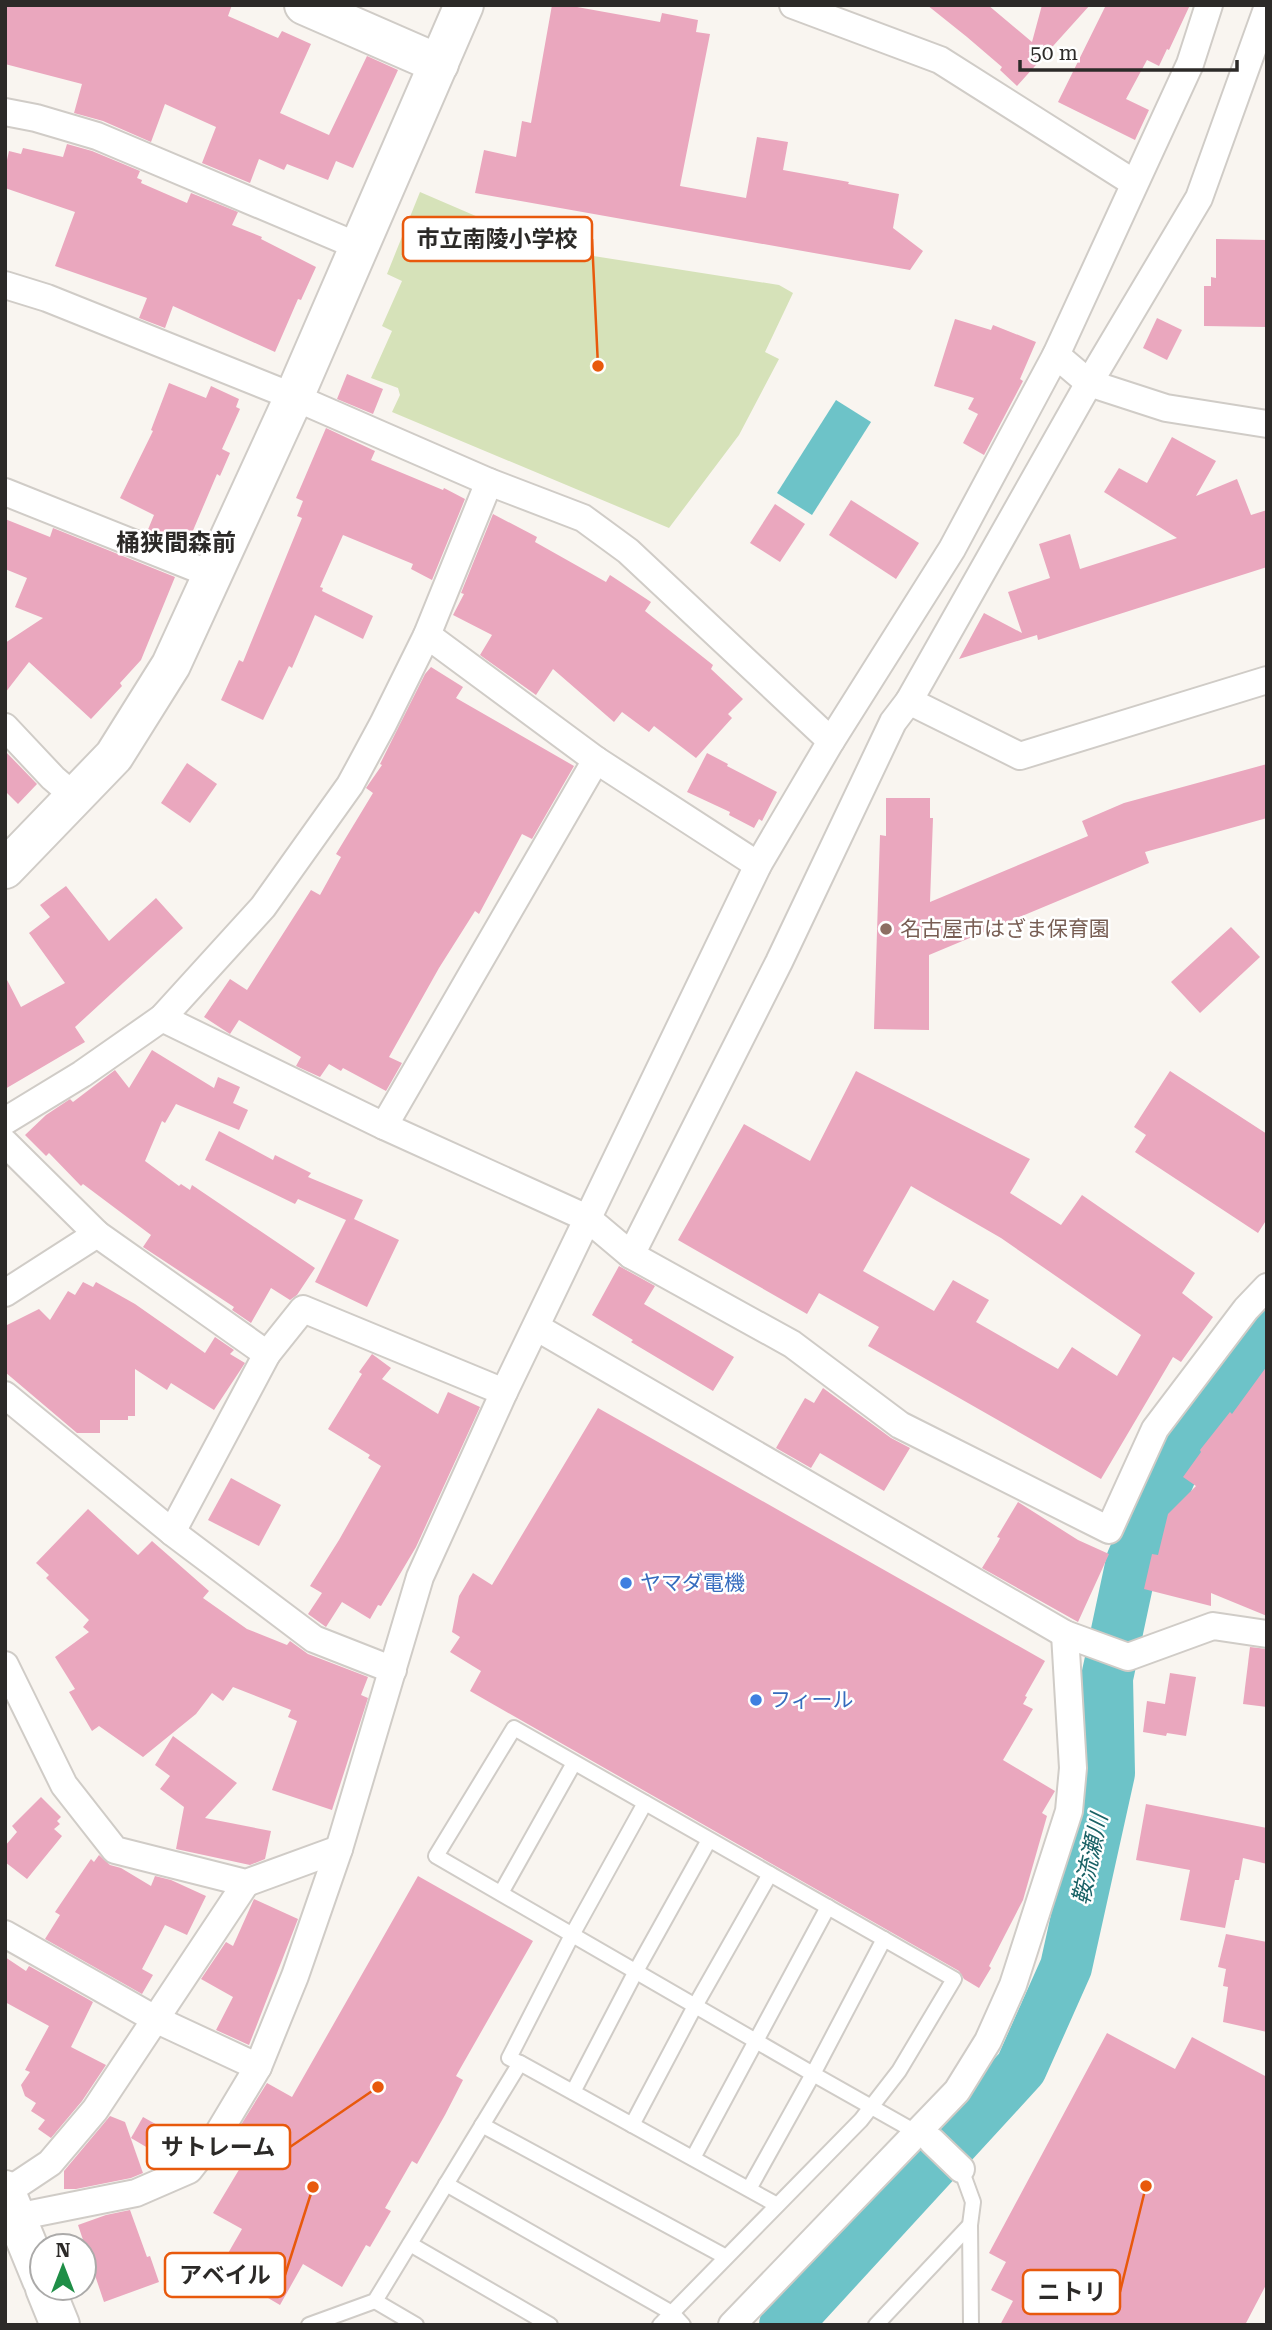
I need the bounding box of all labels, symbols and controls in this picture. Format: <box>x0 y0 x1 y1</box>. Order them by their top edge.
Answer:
scale bar <box>1020 28 1237 72</box>
text: 50 m <box>1030 41 1078 65</box>
callout: 市立南陵小学校 <box>403 217 592 261</box>
text: 市立南陵小学校 <box>417 226 578 253</box>
district label: 桶狭間森前 <box>116 529 236 557</box>
place label: 名古屋市はざま保育園 <box>900 917 1110 941</box>
marker: 名古屋市はざま保育園 <box>878 921 894 937</box>
place label: ヤマダ電機 <box>640 1571 745 1595</box>
marker: ヤマダ電機 <box>618 1575 634 1591</box>
place label: フィール <box>770 1688 854 1712</box>
marker: フィール <box>748 1692 764 1708</box>
water label: 鞍流瀬川 <box>1068 1808 1114 1907</box>
callout: サトレーム <box>147 2125 290 2169</box>
text: サトレーム <box>161 2134 275 2161</box>
north arrow <box>28 2232 98 2302</box>
text: N <box>56 2239 71 2262</box>
callout: アベイル <box>165 2253 285 2297</box>
text: アベイル <box>179 2262 271 2289</box>
callout: ニトリ <box>1023 2270 1120 2314</box>
text: ニトリ <box>1038 2279 1107 2306</box>

